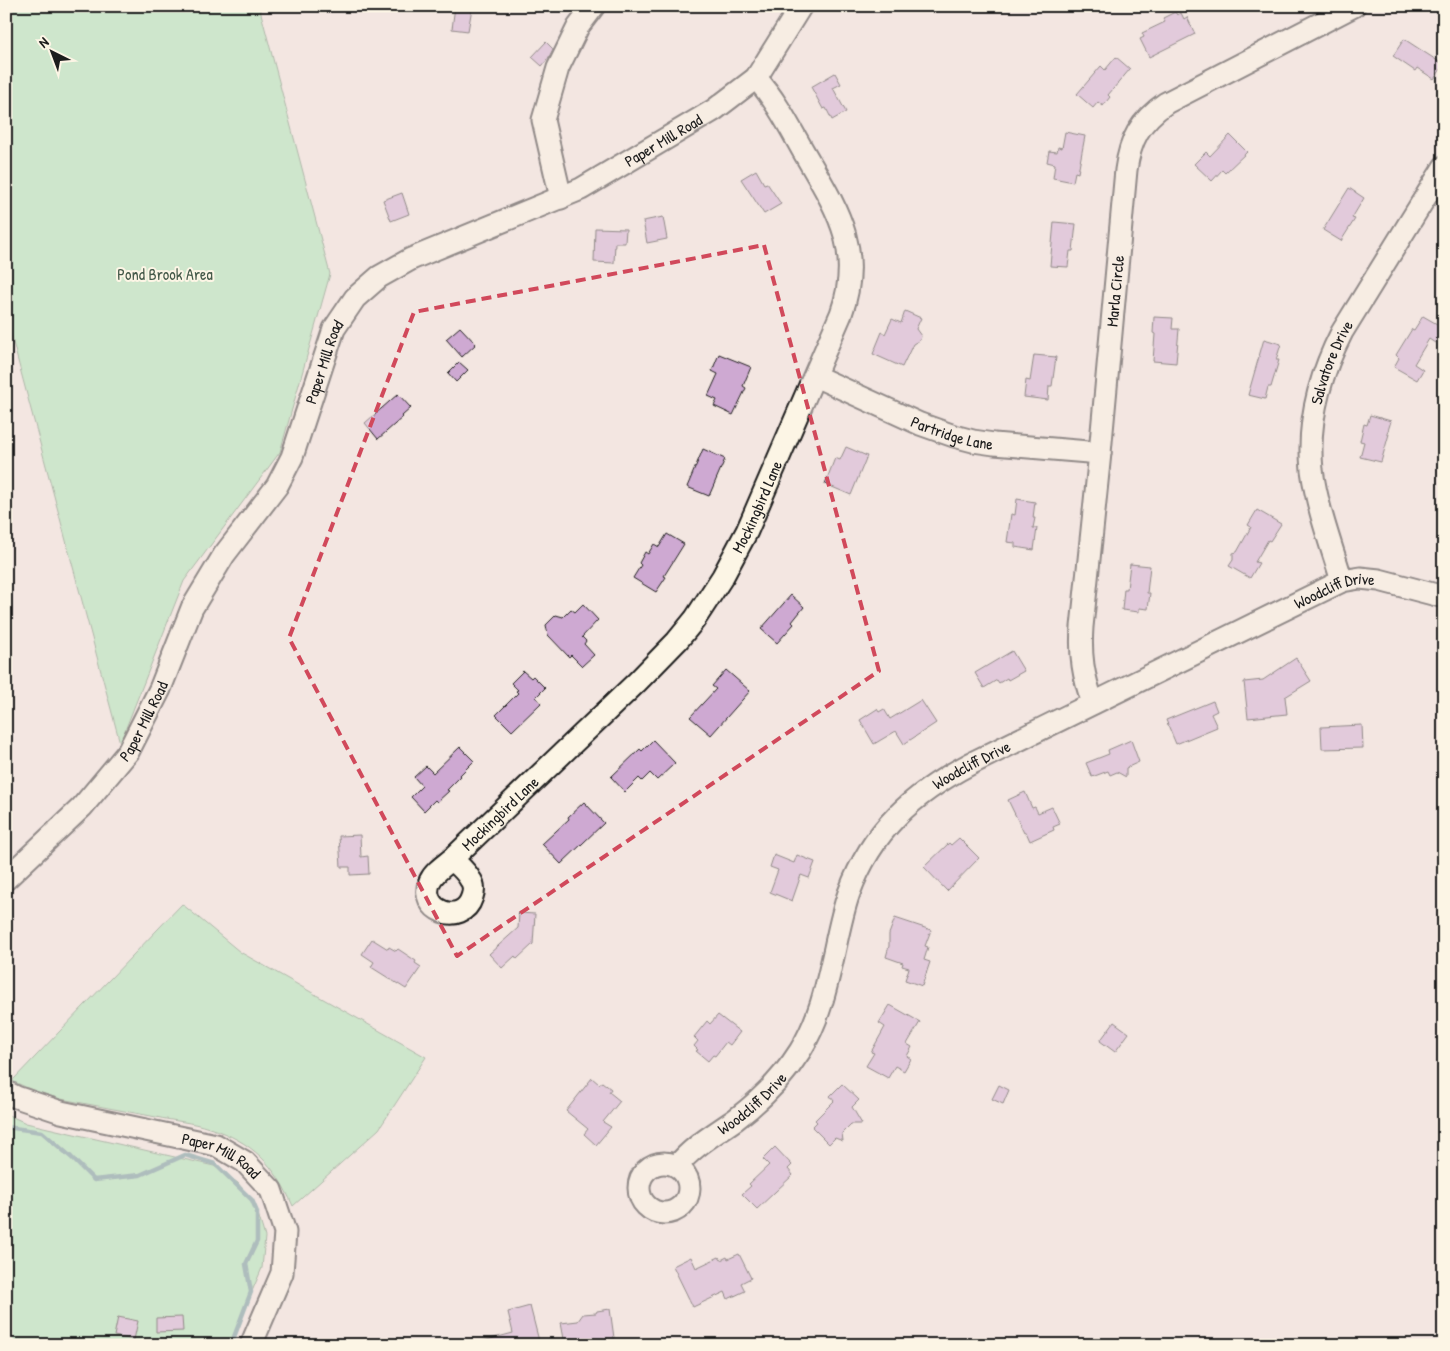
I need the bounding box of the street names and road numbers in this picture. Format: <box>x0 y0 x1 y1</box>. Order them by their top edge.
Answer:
street label: Paper Mill Road <box>620 108 706 172</box>
street label: Marla Circle <box>1101 254 1129 328</box>
street label: Paper Mill Road <box>299 315 348 406</box>
street label: Salvatore Drive <box>1305 315 1358 406</box>
street label: Partridge Lane <box>907 410 995 455</box>
street label: Mockingbird Lane <box>726 457 787 557</box>
street label: Woodcliff Drive <box>1290 567 1376 614</box>
street label: Paper Mill Road <box>114 678 173 766</box>
street label: Woodcliff Drive <box>928 735 1014 795</box>
street label: Mockingbird Lane <box>457 771 544 855</box>
street label: Woodcliff Drive <box>713 1067 792 1140</box>
street label: Paper Mill Road <box>180 1127 266 1183</box>

